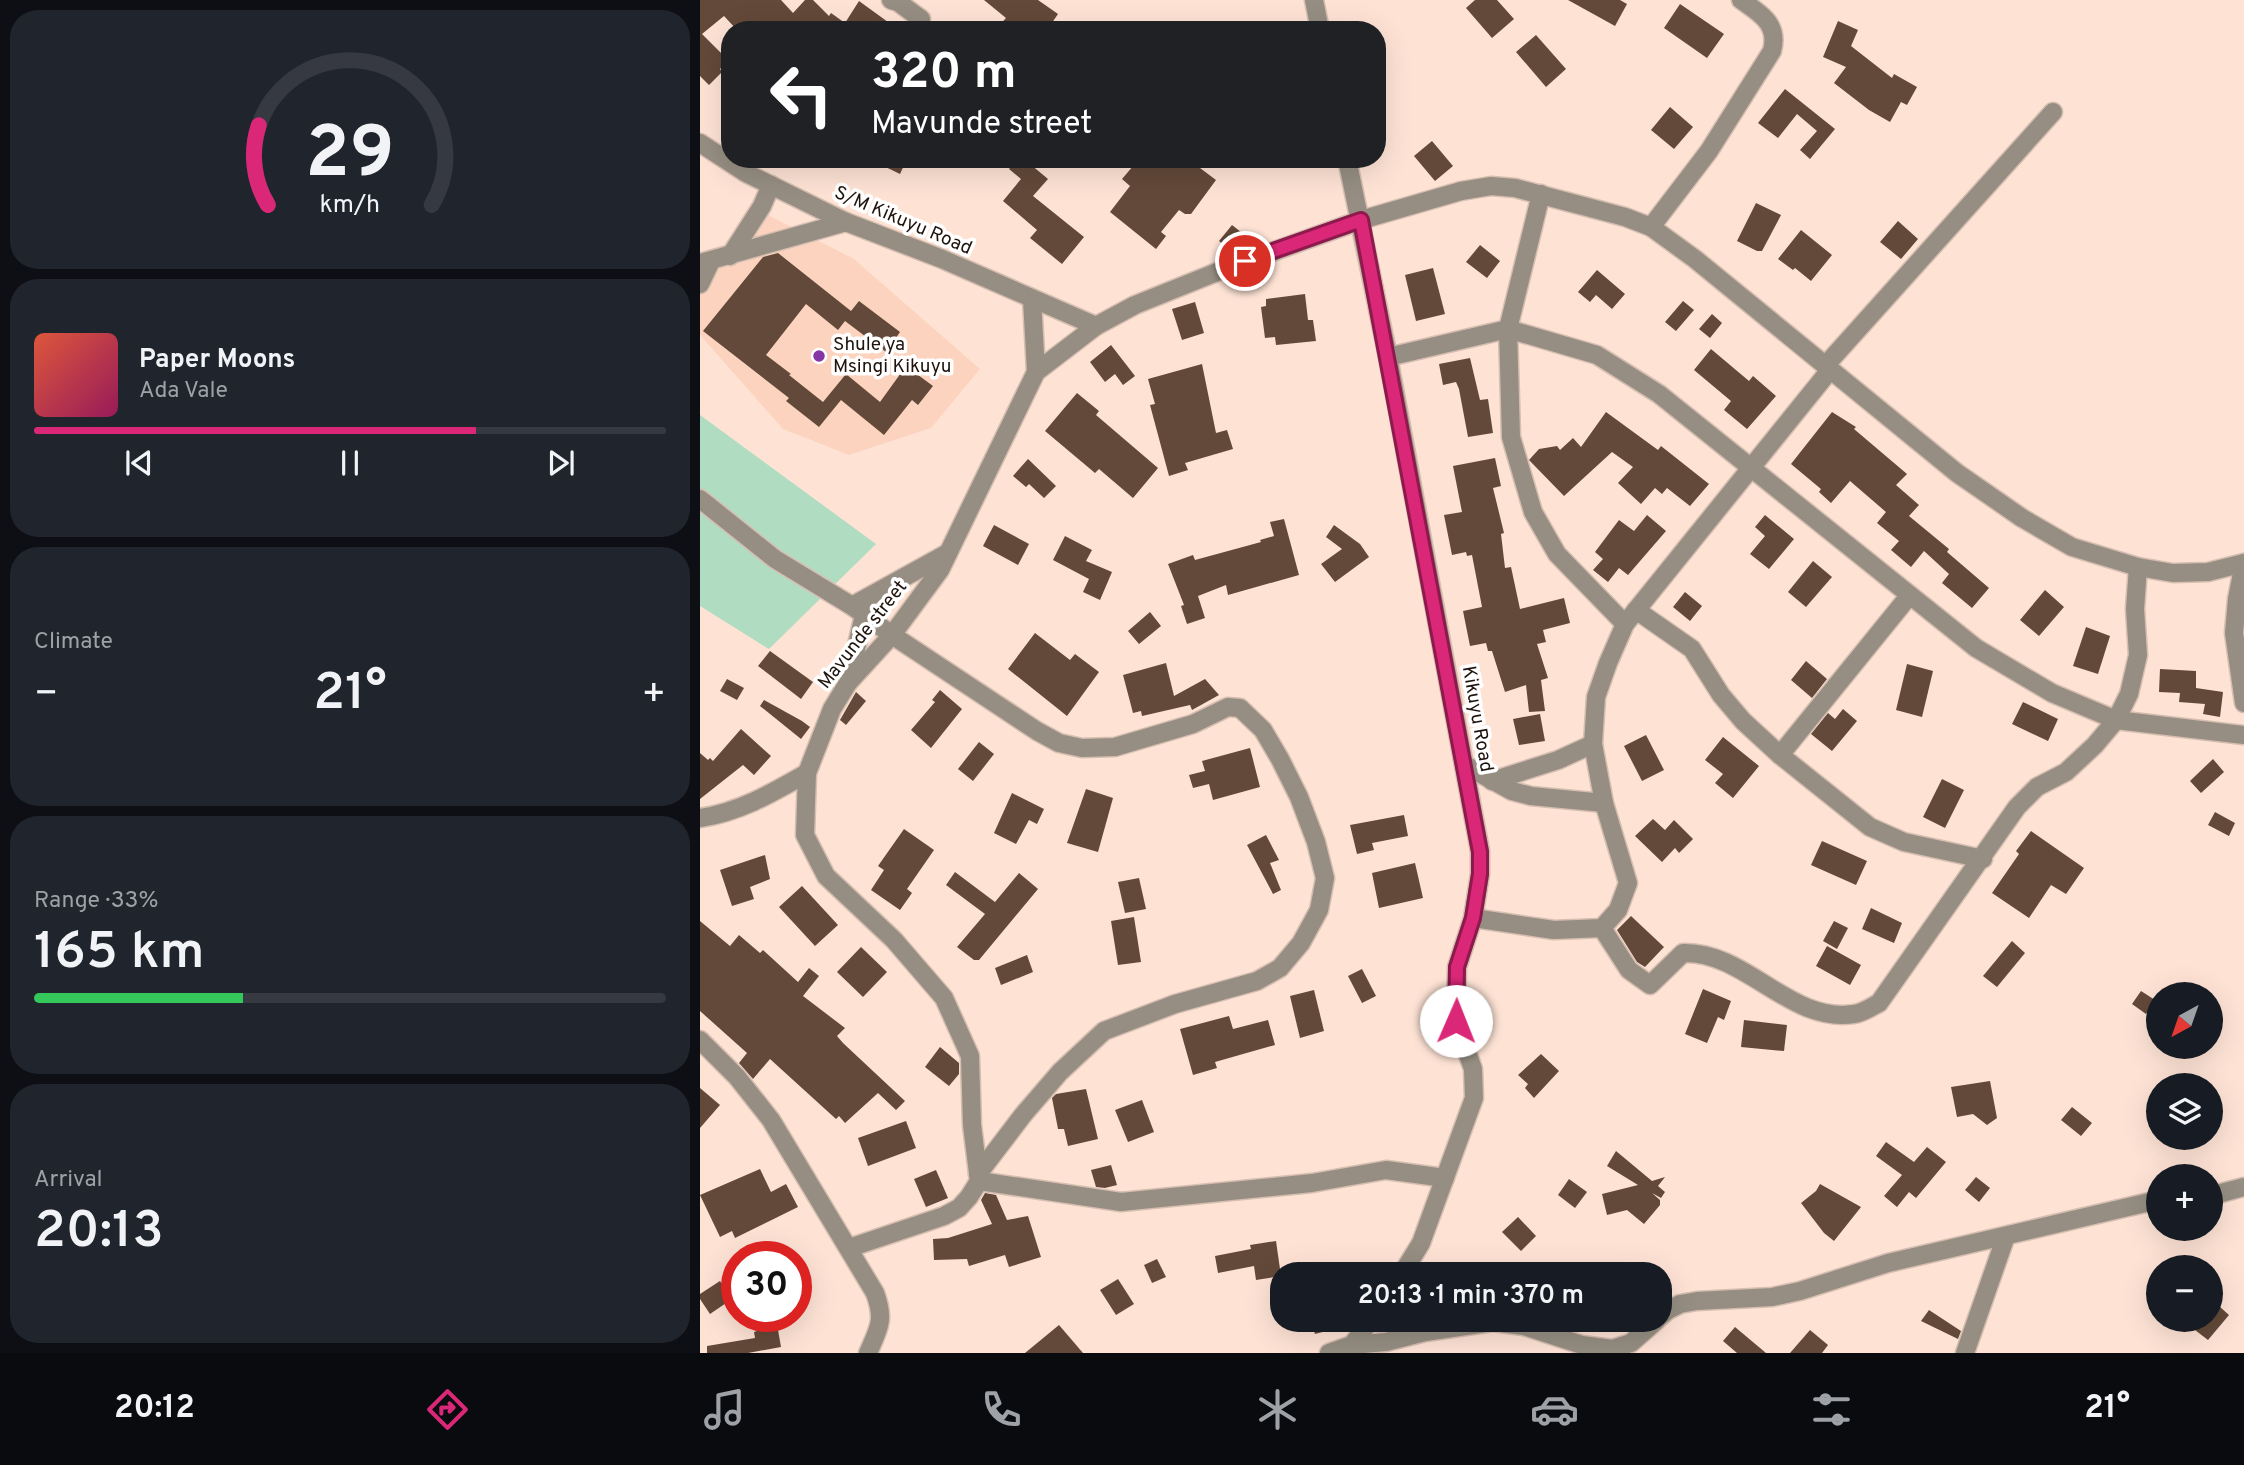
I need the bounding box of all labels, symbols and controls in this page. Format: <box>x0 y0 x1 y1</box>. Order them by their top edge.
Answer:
text: 320 m <box>871 44 1017 106</box>
icon: left <box>756 49 847 140</box>
text: Mavunde street <box>871 105 1092 145</box>
text: 29 <box>305 112 395 204</box>
street label: S/M Kikuyu Road <box>831 181 975 261</box>
text: km/h <box>320 190 380 222</box>
pin <box>1215 231 1275 291</box>
icon: arrive <box>1226 242 1264 280</box>
place label: Shule ya Msingi Kikuyu <box>833 333 951 379</box>
text: Paper Moons <box>139 344 295 377</box>
marker: Shule ya Msingi Kikuyu <box>811 348 827 364</box>
text: Ada Vale <box>139 377 228 406</box>
icon: previous <box>120 444 158 482</box>
icon: pause <box>331 444 369 482</box>
icon: next <box>542 444 580 482</box>
street label: Mavunde street <box>813 576 913 694</box>
text: Climate <box>34 628 113 657</box>
text: 21° <box>313 662 387 728</box>
street label: Kikuyu Road <box>1456 664 1498 774</box>
text: − <box>34 671 59 720</box>
text: + <box>641 671 666 720</box>
text: Range · 33% <box>34 887 158 916</box>
text: 165 km <box>34 921 204 987</box>
north arrow <box>2146 982 2222 1059</box>
map controls <box>2146 982 2223 1332</box>
position arrow <box>1419 984 1493 1058</box>
button: layers <box>2146 1073 2223 1150</box>
button: + <box>2146 1164 2223 1241</box>
text: Arrival <box>34 1166 103 1195</box>
text: 20:13 <box>34 1200 164 1266</box>
speed limit sign: 30 <box>721 1241 812 1332</box>
button: − <box>2146 1255 2223 1332</box>
text: 20:13 · 1 min · 370 m <box>1358 1280 1584 1313</box>
icon: directions <box>423 1385 472 1434</box>
icon: music <box>700 1385 749 1434</box>
icon: phone <box>977 1385 1026 1434</box>
icon: climate <box>1253 1385 1302 1434</box>
icon: car <box>1530 1385 1579 1434</box>
icon: filters <box>1807 1385 1856 1434</box>
text: 20:12 <box>114 1389 195 1429</box>
text: 21° <box>2084 1389 2130 1429</box>

